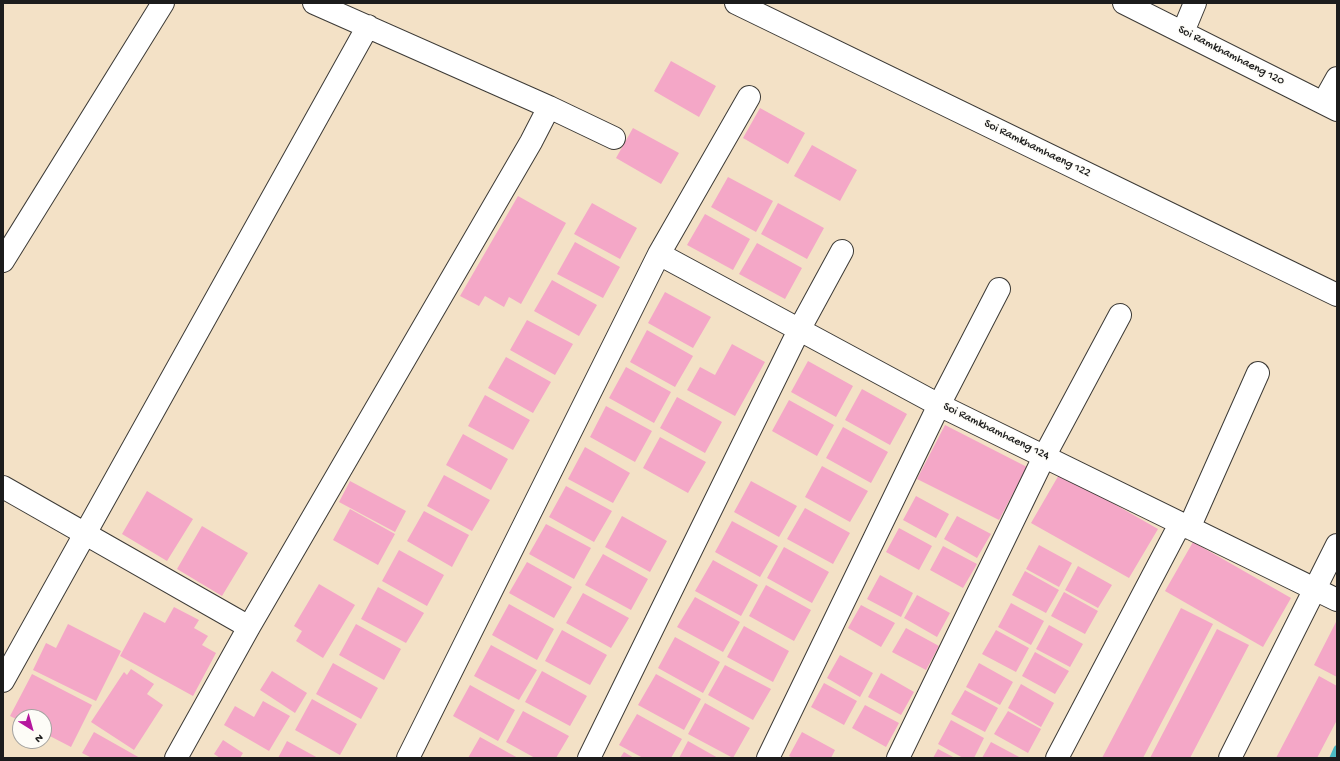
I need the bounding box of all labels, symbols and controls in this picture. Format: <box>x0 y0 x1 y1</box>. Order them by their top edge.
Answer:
street label: Soi Ramkhamhaeng 120 <box>1175 23 1287 89</box>
street label: Soi Ramkhamhaeng 122 <box>981 117 1093 181</box>
street label: Soi Ramkhamhaeng 124 <box>940 400 1052 464</box>
north arrow <box>12 709 52 749</box>
text: N <box>32 731 45 745</box>

